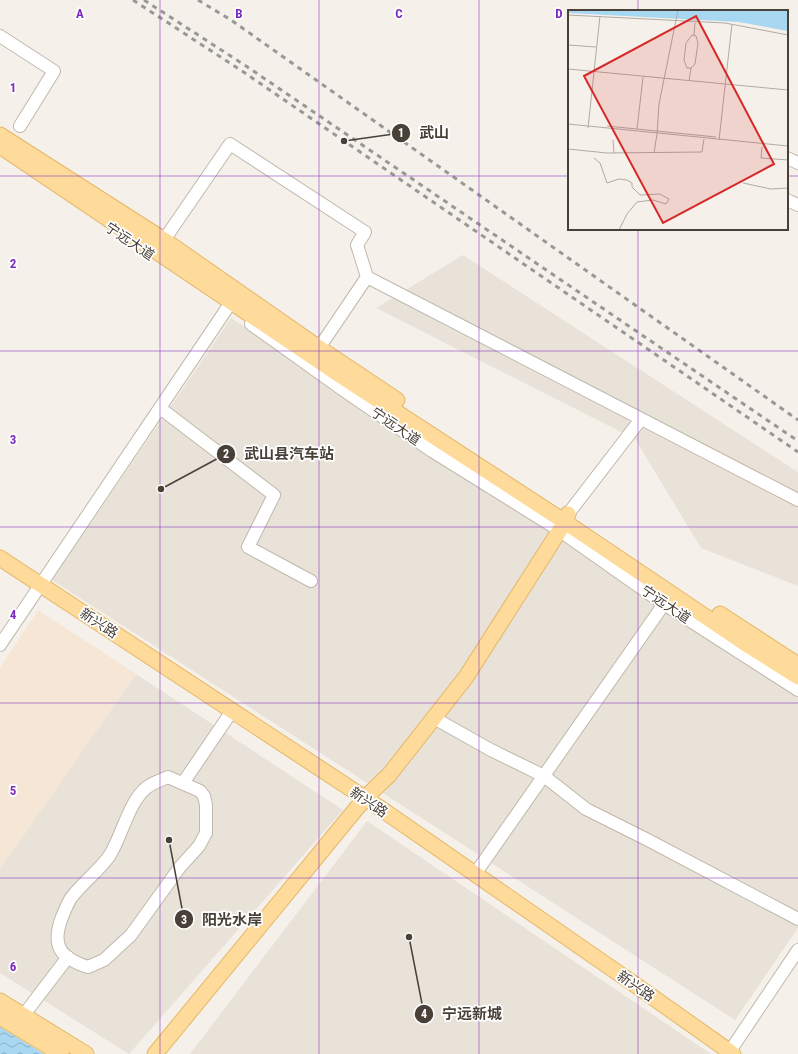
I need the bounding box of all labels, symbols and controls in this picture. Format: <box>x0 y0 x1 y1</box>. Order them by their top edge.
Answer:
text: A <box>76 6 84 21</box>
text: B <box>235 6 243 21</box>
text: C <box>395 6 403 21</box>
text: D <box>555 6 563 21</box>
inset map <box>568 10 788 230</box>
text: 1 <box>10 80 16 95</box>
callout: 武山 <box>391 120 457 147</box>
text: 武山 <box>419 124 449 142</box>
text: 1 <box>398 126 404 140</box>
street label: 宁远大道 <box>102 219 158 263</box>
text: 2 <box>10 256 17 271</box>
street label: 宁远大道 <box>368 404 424 448</box>
text: 3 <box>10 432 16 447</box>
callout: 武山县汽车站 <box>216 440 342 467</box>
text: 武山县汽车站 <box>244 445 334 463</box>
text: 2 <box>223 447 229 461</box>
street label: 宁远大道 <box>638 582 694 626</box>
street label: 新兴路 <box>77 605 121 641</box>
text: 4 <box>10 607 17 622</box>
text: 5 <box>10 783 17 798</box>
street label: 新兴路 <box>347 784 391 820</box>
callout: 阳光水岸 <box>174 906 270 933</box>
text: 阳光水岸 <box>202 911 262 929</box>
text: 3 <box>181 913 187 927</box>
text: 6 <box>10 959 17 974</box>
street label: 新兴路 <box>614 967 658 1005</box>
callout: 宁远新城 <box>414 1001 510 1028</box>
text: 宁远新城 <box>442 1005 502 1023</box>
text: 4 <box>421 1007 427 1021</box>

